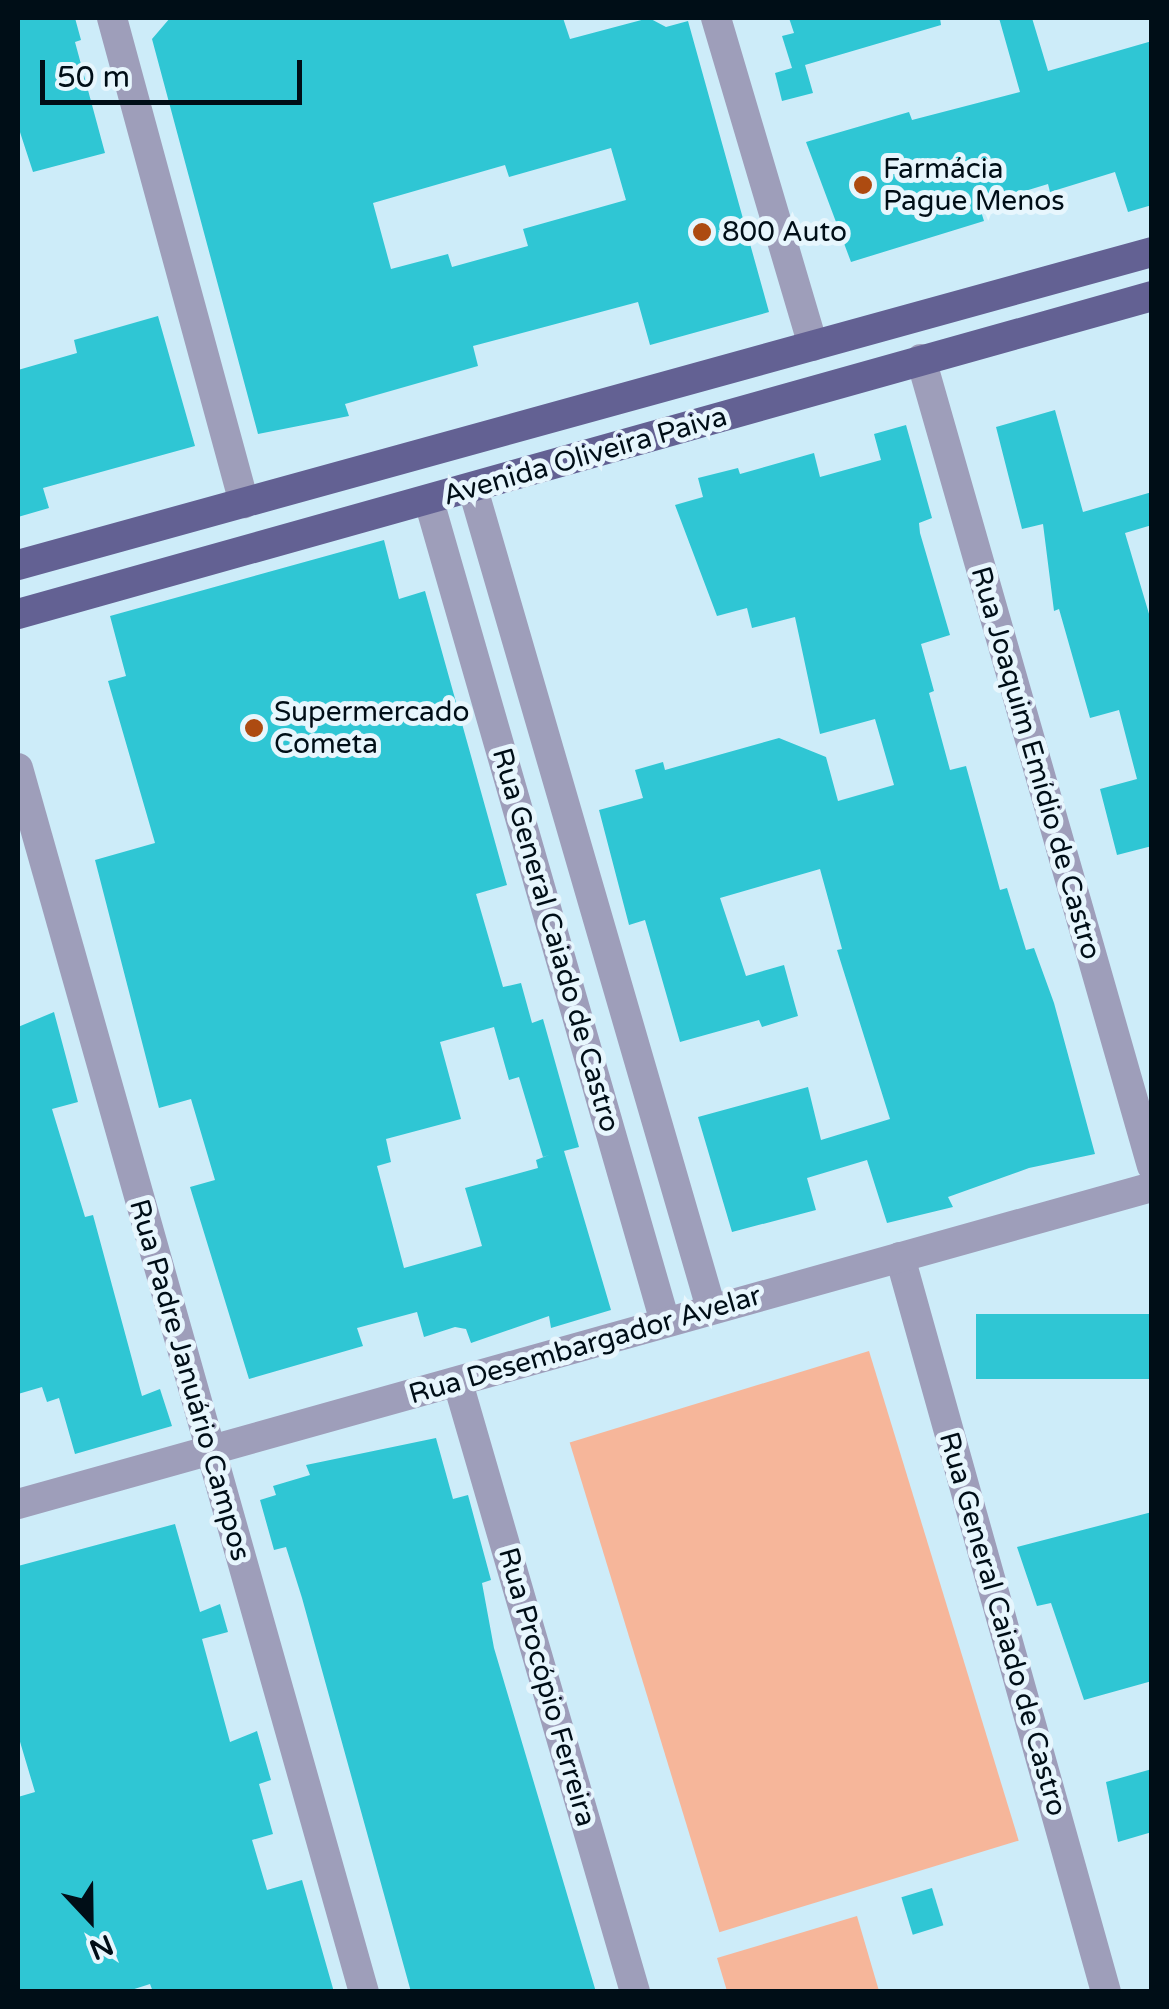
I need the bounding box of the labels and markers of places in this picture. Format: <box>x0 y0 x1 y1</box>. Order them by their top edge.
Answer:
place label: Farmácia Pague Menos <box>883 152 1065 218</box>
marker: Farmácia Pague Menos <box>852 174 874 196</box>
place label: 800 Auto <box>722 215 847 249</box>
marker: 800 Auto <box>691 221 713 243</box>
place label: Supermercado Cometa <box>274 695 469 761</box>
marker: Supermercado Cometa <box>243 717 265 739</box>

